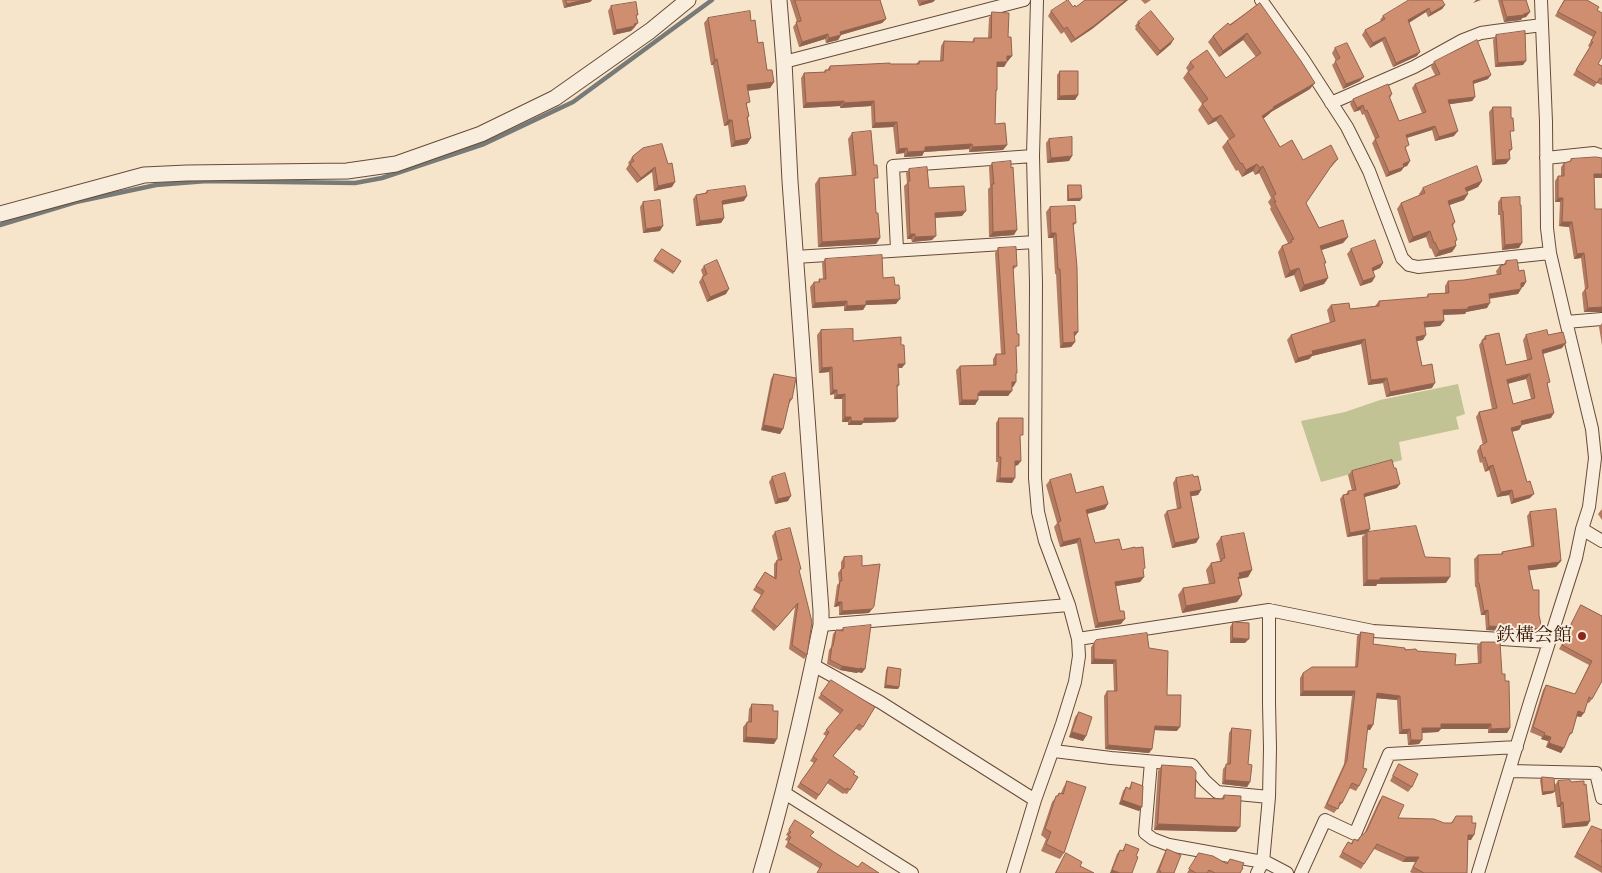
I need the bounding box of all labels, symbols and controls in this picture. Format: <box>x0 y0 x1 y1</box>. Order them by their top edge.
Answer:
place label: 鉄構会館 <box>1496 625 1572 647</box>
marker: 鉄構会館 <box>1576 630 1588 642</box>

